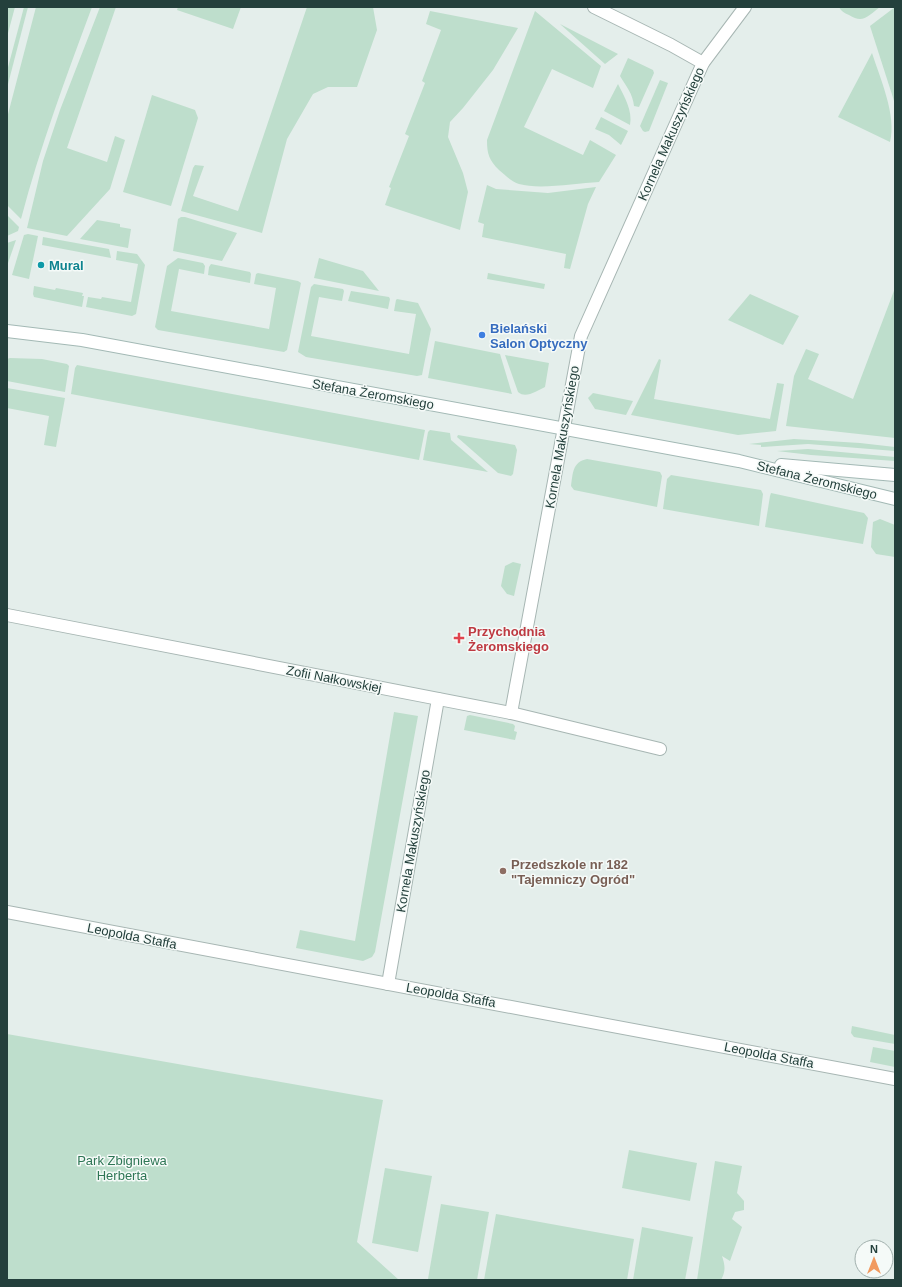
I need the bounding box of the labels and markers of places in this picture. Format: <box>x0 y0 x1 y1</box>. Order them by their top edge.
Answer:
place label: Mural <box>49 258 84 273</box>
marker: Mural <box>36 260 46 270</box>
place label: Bielański Salon Optyczny <box>490 321 588 351</box>
marker: Bielański Salon Optyczny <box>477 330 487 340</box>
place label: Przychodnia Żeromskiego <box>468 624 549 654</box>
marker: Przychodnia Żeromskiego <box>453 632 465 644</box>
place label: Przedszkole nr 182 "Tajemniczy Ogród" <box>511 857 635 887</box>
marker: Przedszkole nr 182 "Tajemniczy Ogród" <box>498 866 508 876</box>

